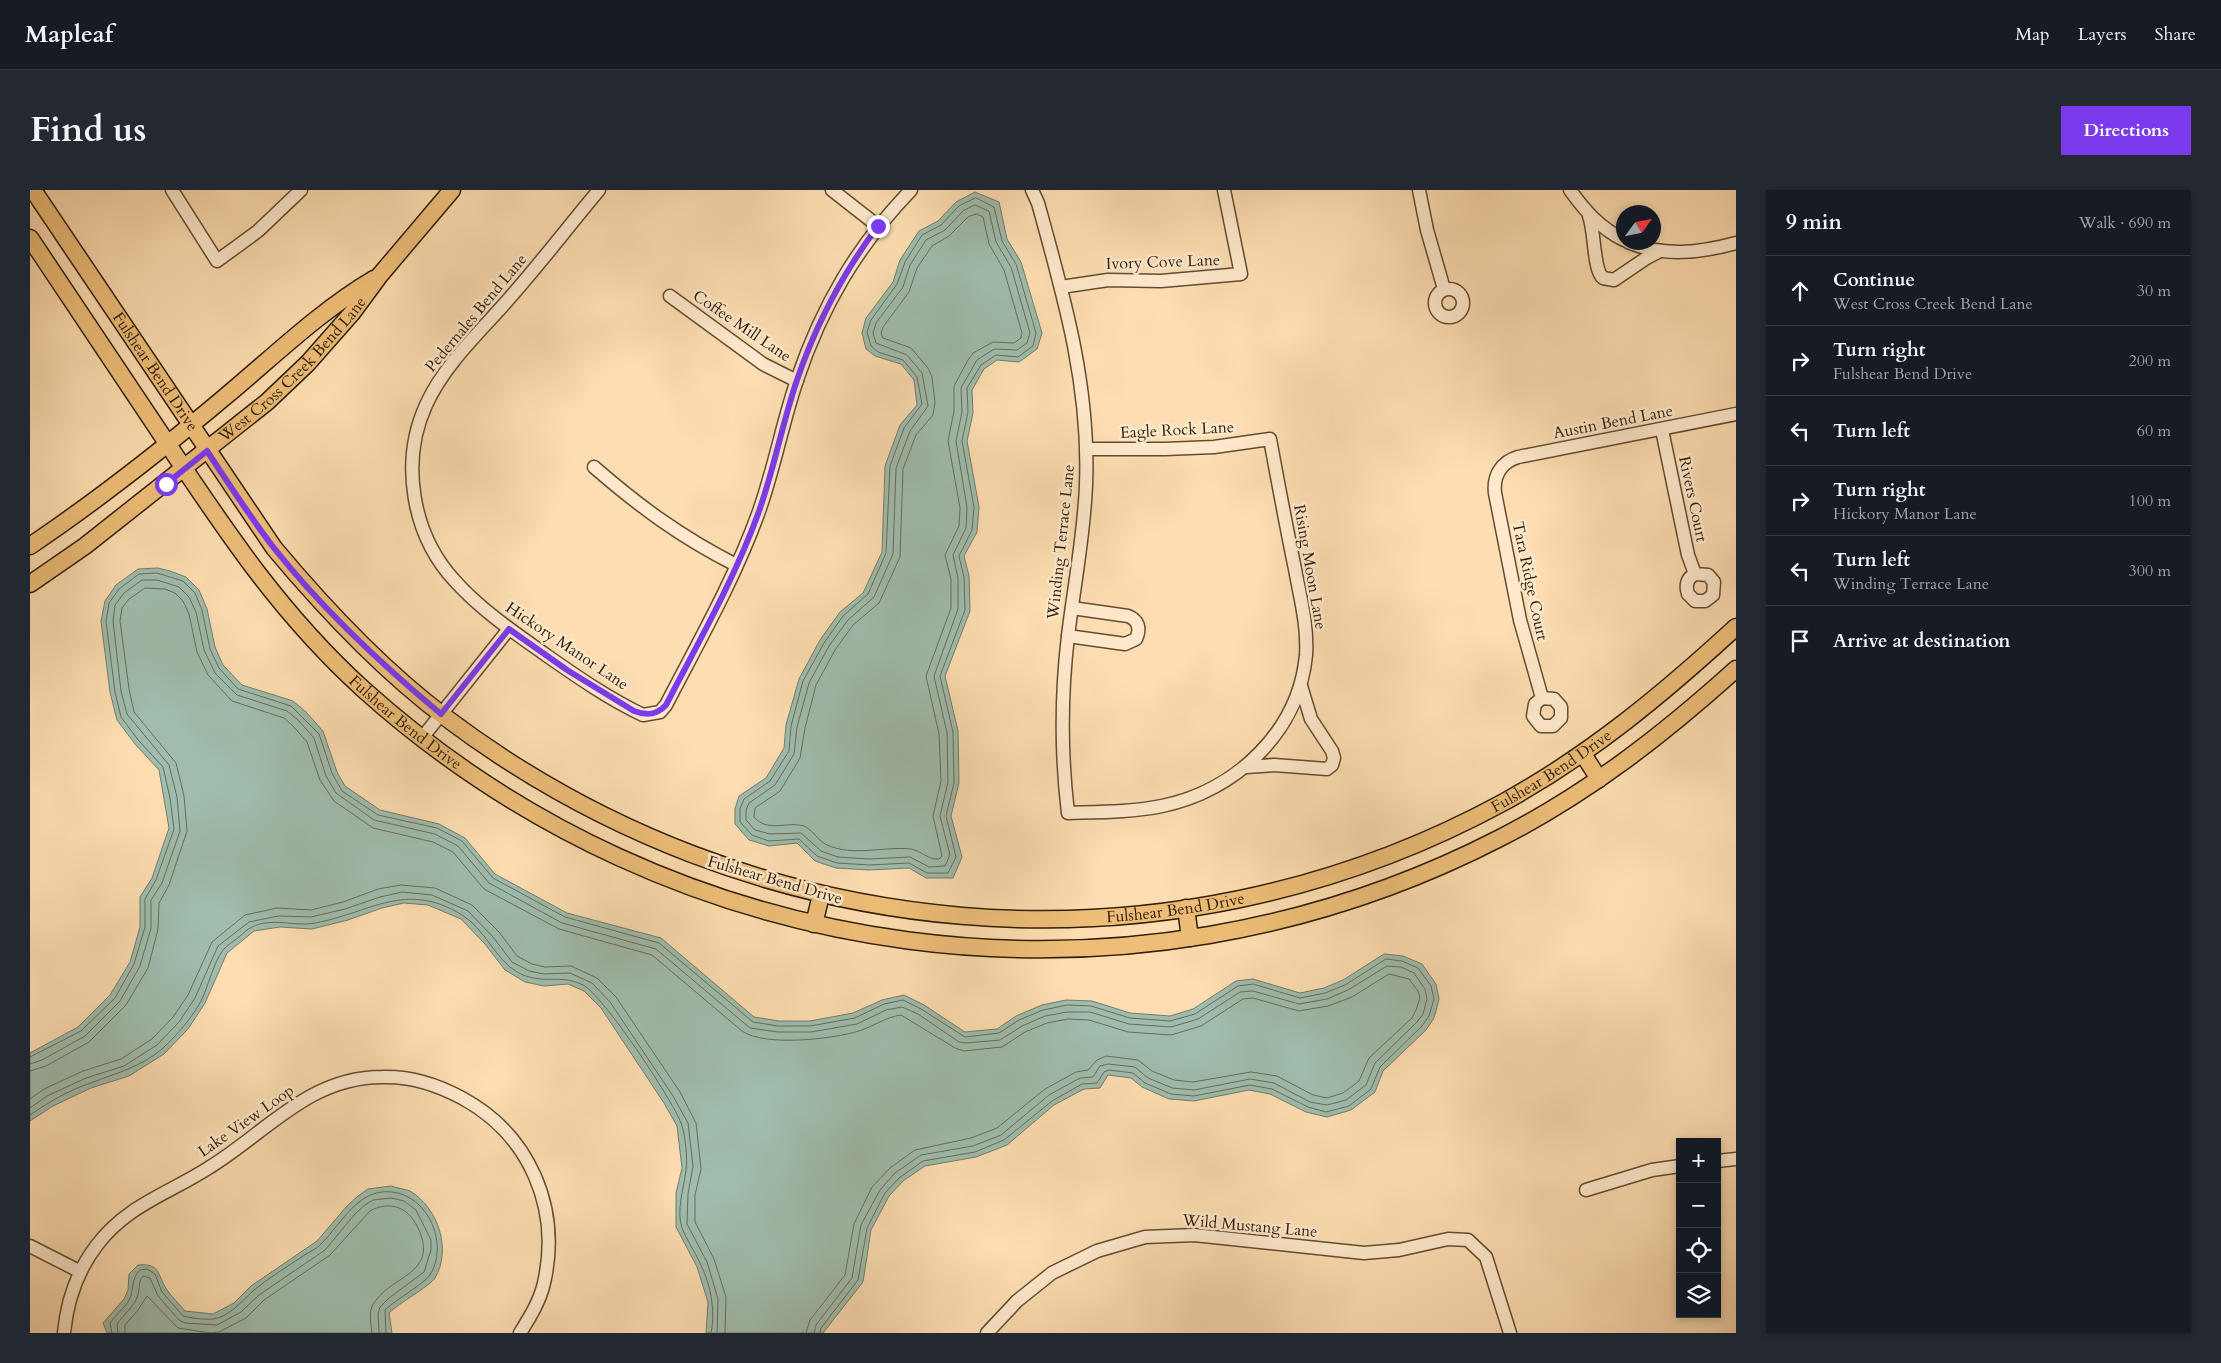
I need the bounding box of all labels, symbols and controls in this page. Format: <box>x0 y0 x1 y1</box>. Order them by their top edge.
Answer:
text: Mapleaf <box>25 18 113 51</box>
text: Map <box>2015 22 2050 47</box>
text: Layers <box>2078 22 2127 47</box>
text: Share <box>2155 22 2196 47</box>
text: Find us <box>30 106 146 154</box>
button: Directions <box>2061 106 2191 155</box>
north arrow <box>1616 205 1661 250</box>
text: 9 min <box>1786 208 1842 237</box>
text: Walk · 690 m <box>2079 212 2171 234</box>
route end <box>867 215 890 238</box>
street label: Pedernales Bend Lane <box>420 249 532 377</box>
street label: Ivory Cove Lane <box>1106 249 1220 275</box>
text: Continue <box>1833 267 1915 293</box>
icon: ahead <box>1786 277 1814 305</box>
text: 30 m <box>2137 280 2171 302</box>
street label: Coffee Mill Lane <box>688 285 796 367</box>
street label: West Cross Creek Bend Lane <box>213 292 371 448</box>
text: West Cross Creek Bend Lane <box>1833 293 2033 315</box>
street label: Fulshear Bend Drive <box>107 308 203 436</box>
text: Turn right <box>1833 337 1925 363</box>
icon: right <box>1786 347 1814 375</box>
text: 200 m <box>2129 350 2171 372</box>
text: Fulshear Bend Drive <box>1833 363 1972 385</box>
street label: Austin Bend Lane <box>1551 400 1675 444</box>
street label: Eagle Rock Lane <box>1119 416 1235 444</box>
icon: left <box>1786 417 1814 445</box>
text: Turn left <box>1833 418 1910 444</box>
text: 60 m <box>2137 420 2171 442</box>
street label: Rivers Court <box>1673 454 1713 544</box>
street label: Winding Terrace Lane <box>1042 463 1080 622</box>
route start <box>155 473 178 496</box>
text: Turn right <box>1833 477 1925 503</box>
icon: right <box>1786 487 1814 515</box>
text: 100 m <box>2129 490 2171 512</box>
street label: Rising Moon Lane <box>1288 503 1332 631</box>
text: Hickory Manor Lane <box>1833 503 1977 525</box>
street label: Tara Ridge Court <box>1507 520 1553 642</box>
text: Turn left <box>1833 547 1910 573</box>
icon: left <box>1786 557 1814 585</box>
text: 300 m <box>2129 560 2171 582</box>
text: Winding Terrace Lane <box>1833 573 1989 595</box>
street label: Hickory Manor Lane <box>501 597 633 695</box>
icon: arrive <box>1786 627 1814 655</box>
text: Arrive at destination <box>1833 628 2010 654</box>
street label: Fulshear Bend Drive <box>344 670 466 775</box>
street label: Fulshear Bend Drive <box>1487 725 1616 818</box>
street label: Fulshear Bend Drive <box>705 850 845 910</box>
street label: Fulshear Bend Drive <box>1106 887 1246 928</box>
street label: Lake View Loop <box>193 1080 299 1162</box>
map controls <box>1676 1138 1721 1318</box>
button: + <box>1676 1138 1721 1183</box>
button: − <box>1676 1183 1721 1228</box>
street label: Wild Mustang Lane <box>1181 1209 1318 1243</box>
button: locate <box>1676 1228 1721 1273</box>
button: layers <box>1676 1273 1721 1318</box>

